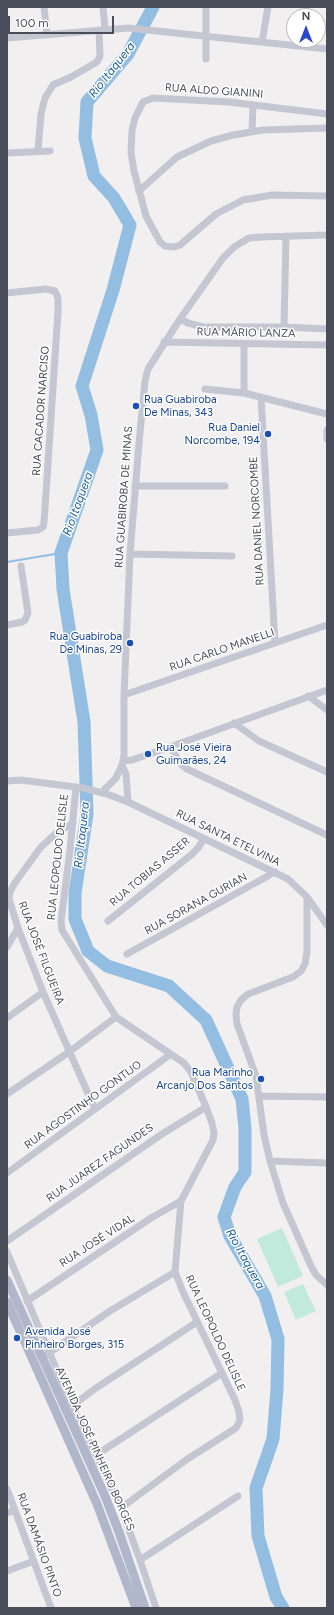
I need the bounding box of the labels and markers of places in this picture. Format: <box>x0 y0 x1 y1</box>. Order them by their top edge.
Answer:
place label: Rua Guabiroba De Minas, 343 <box>144 393 217 419</box>
marker: Rua Guabiroba De Minas, 343 <box>131 401 141 411</box>
place label: Rua Daniel Norcombe, 194 <box>184 421 260 447</box>
marker: Rua Daniel Norcombe, 194 <box>263 429 273 439</box>
place label: Rua Guabiroba De Minas, 29 <box>49 630 122 656</box>
marker: Rua Guabiroba De Minas, 29 <box>125 638 135 648</box>
place label: Rua José Vieira Guimarães, 24 <box>156 741 231 767</box>
marker: Rua José Vieira Guimarães, 24 <box>143 749 153 759</box>
place label: Rua Marinho Arcanjo Dos Santos <box>156 1066 253 1092</box>
marker: Rua Marinho Arcanjo Dos Santos <box>256 1074 266 1084</box>
place label: Avenida José Pinheiro Borges, 315 <box>25 1325 124 1351</box>
marker: Avenida José Pinheiro Borges, 315 <box>12 1333 22 1343</box>

